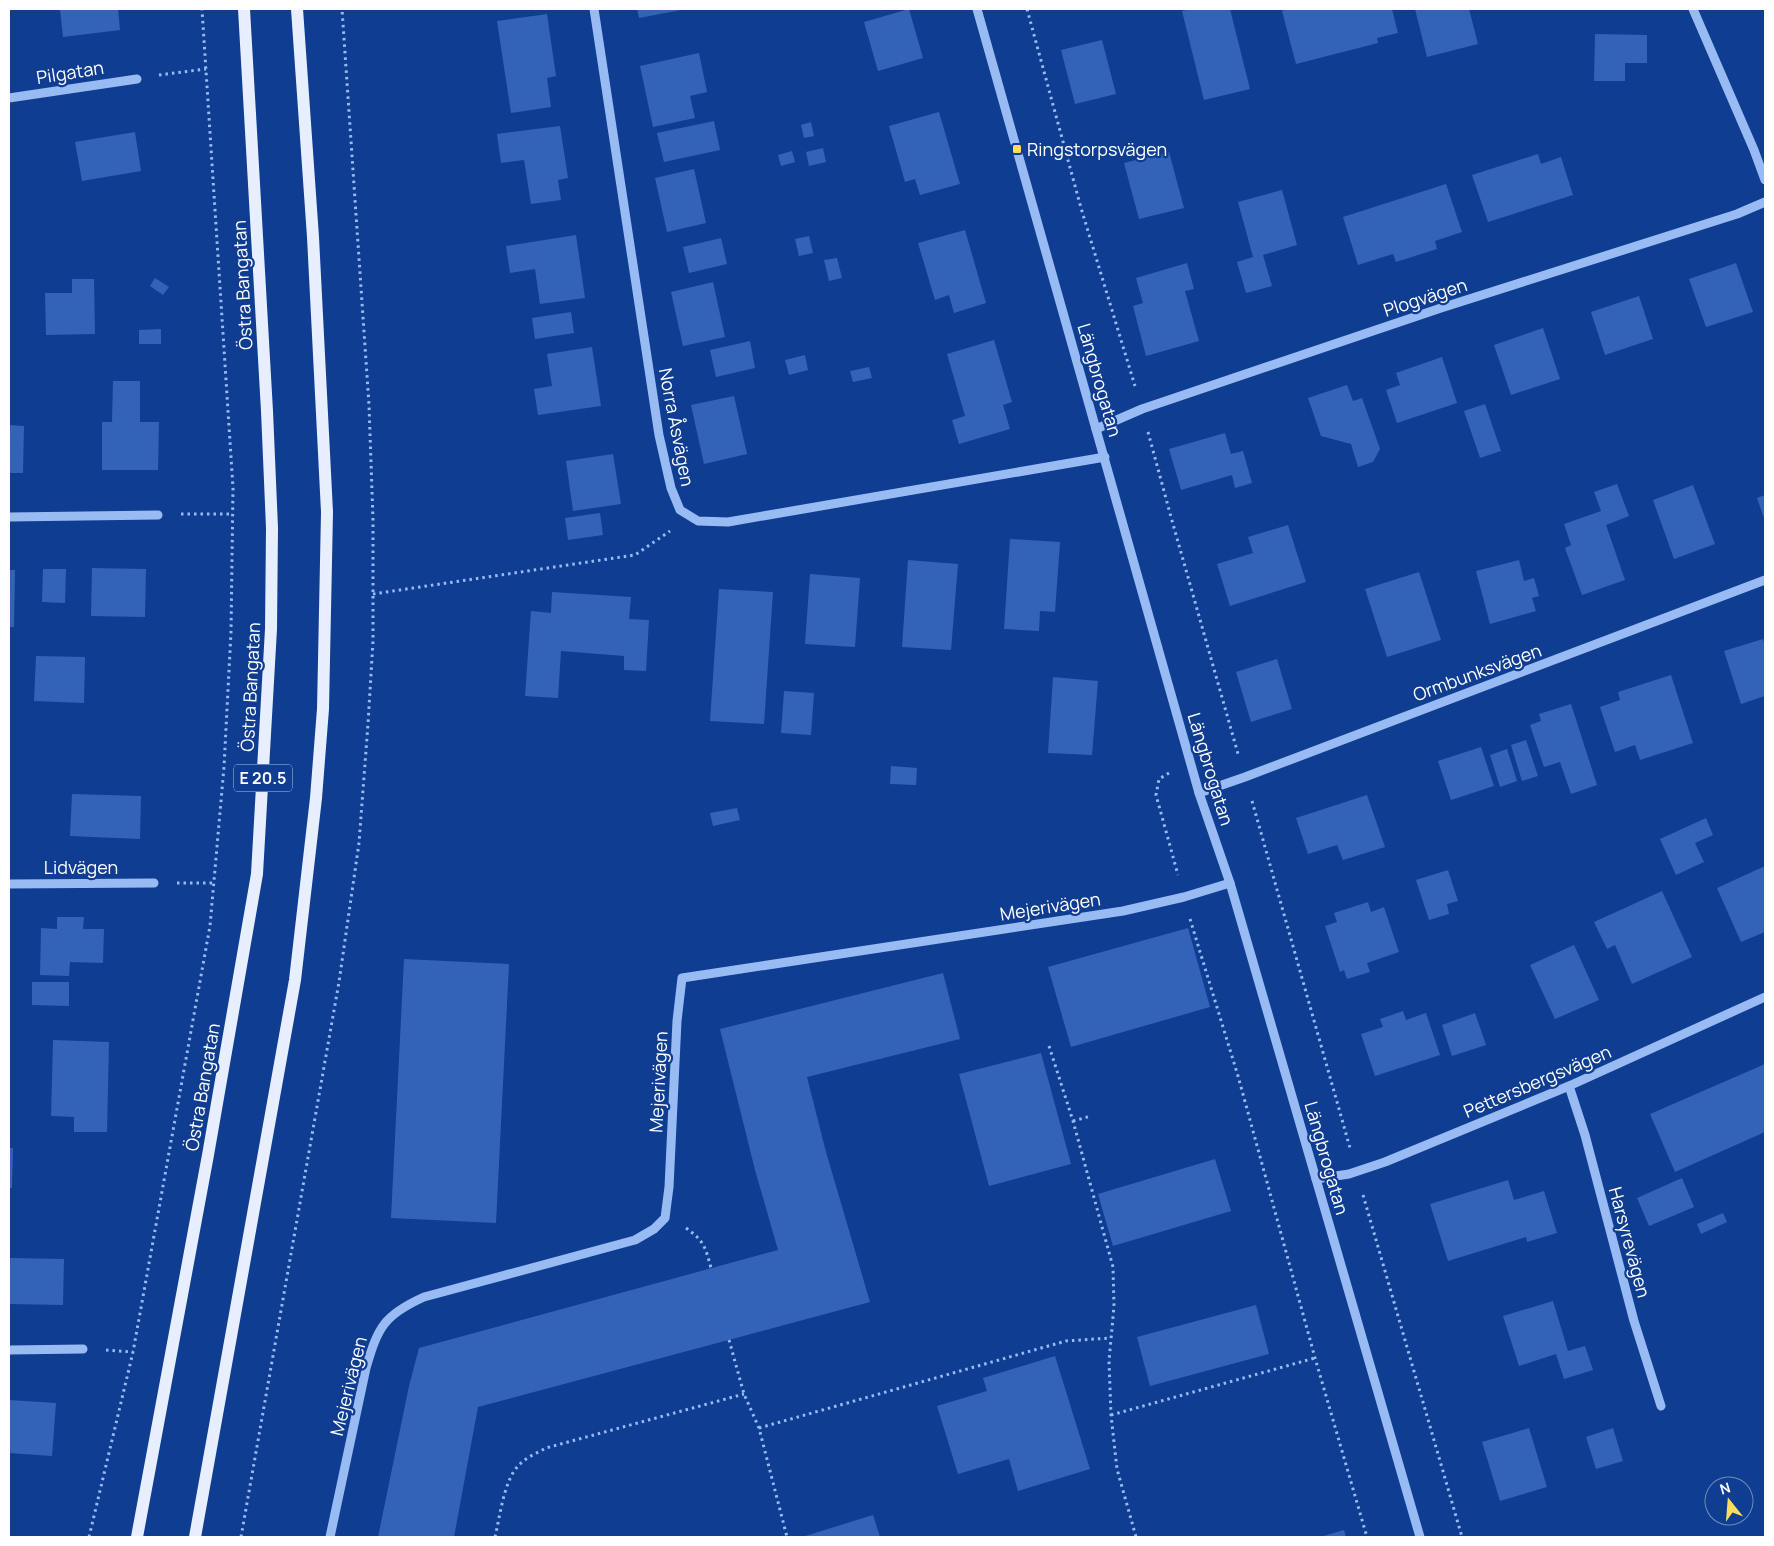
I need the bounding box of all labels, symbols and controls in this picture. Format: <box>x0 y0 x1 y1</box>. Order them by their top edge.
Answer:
street label: Pilgatan <box>35 55 105 89</box>
place label: Ringstorpsvägen <box>1027 137 1167 161</box>
marker: Ringstorpsvägen <box>1011 143 1023 155</box>
street label: Östra Bangatan <box>227 220 257 350</box>
street label: Plogvägen <box>1380 272 1470 322</box>
street label: Längbrogatan <box>1072 321 1128 439</box>
street label: Norra Åsvägen <box>654 366 700 488</box>
street label: Östra Bangatan <box>235 622 265 752</box>
street label: Ormbunksvägen <box>1410 638 1544 706</box>
street label: Längbrogatan <box>1182 710 1240 828</box>
road number: E 20.5 <box>234 764 292 791</box>
street label: Lidvägen <box>44 855 118 879</box>
street label: Mejerivägen <box>998 886 1102 926</box>
street label: Östra Bangatan <box>179 1021 225 1153</box>
street label: Mejerivägen <box>643 1031 673 1133</box>
street label: Pettersbergsvägen <box>1460 1039 1614 1123</box>
street label: Längbrogatan <box>1299 1099 1355 1217</box>
street label: Harsyrevägen <box>1604 1184 1656 1300</box>
street label: Mejerivägen <box>324 1334 372 1438</box>
north arrow <box>1704 1476 1754 1526</box>
text: N <box>1717 1478 1733 1499</box>

